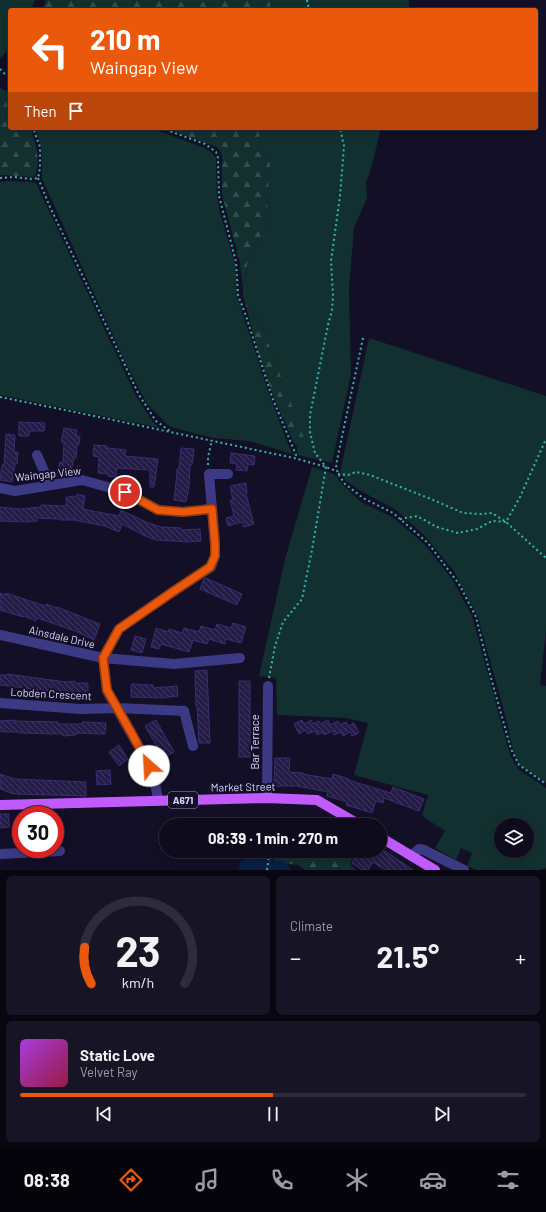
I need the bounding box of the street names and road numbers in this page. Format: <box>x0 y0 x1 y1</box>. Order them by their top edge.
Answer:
street label: Waingap View <box>14 464 82 483</box>
street label: Ainsdale Drive <box>28 623 97 650</box>
street label: Lobden Crescent <box>10 685 92 702</box>
street label: Bar Terrace <box>248 714 261 770</box>
street label: Market Street <box>210 779 276 794</box>
road number: A671 <box>168 792 198 808</box>

